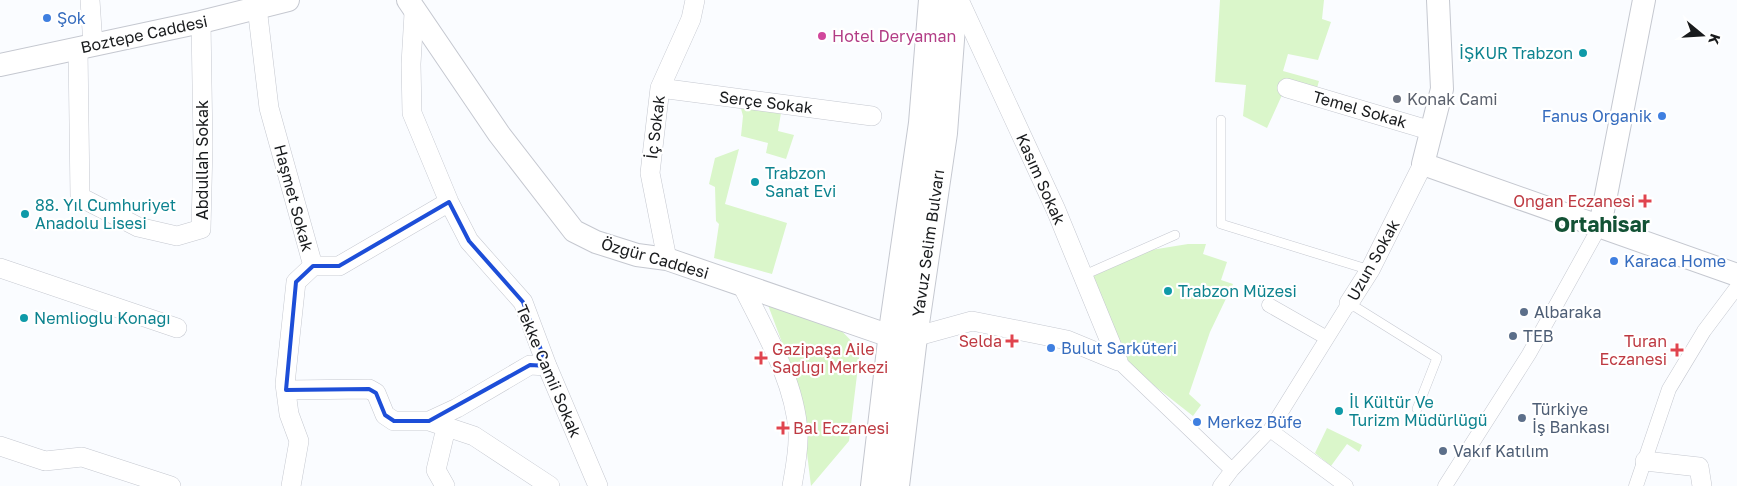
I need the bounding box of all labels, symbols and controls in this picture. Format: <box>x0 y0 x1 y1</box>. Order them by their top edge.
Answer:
place label: Şok <box>57 8 86 28</box>
north arrow <box>1677 10 1727 60</box>
street label: Boztepe Caddesi <box>79 11 209 57</box>
marker: Şok <box>41 12 53 24</box>
place label: Hotel Deryaman <box>832 26 956 46</box>
marker: Hotel Deryaman <box>816 30 828 42</box>
text: K <box>1705 32 1724 47</box>
place label: İŞKUR Trabzon <box>1459 43 1573 63</box>
marker: İŞKUR Trabzon <box>1577 47 1589 59</box>
street label: Serçe Sokak <box>718 86 814 118</box>
street label: Temel Sokak <box>1311 86 1409 132</box>
place label: Konak Cami <box>1407 89 1498 109</box>
marker: Konak Cami <box>1391 93 1403 105</box>
street label: İç Sokak <box>641 94 669 160</box>
street label: Abdullah Sokak <box>192 100 212 220</box>
place label: Fanus Organik <box>1542 106 1652 126</box>
marker: Fanus Organik <box>1656 110 1668 122</box>
street label: Kasım Sokak <box>1012 130 1070 228</box>
street label: Haşmet Sokak <box>270 142 318 254</box>
place label: Trabzon Sanat Evi <box>765 163 836 201</box>
street label: Yavuz Selim Bulvarı <box>908 168 948 318</box>
marker: Trabzon Sanat Evi <box>749 176 761 188</box>
place label: Ongan Eczanesi <box>1513 191 1635 211</box>
place label: 88. Yıl Cumhuriyet Anadolu Lisesi <box>35 195 176 233</box>
marker: Ongan Eczanesi <box>1639 195 1651 207</box>
marker: 88. Yıl Cumhuriyet Anadolu Lisesi <box>19 208 31 220</box>
district label: Ortahisar <box>1554 211 1650 237</box>
street label: Uzun Sokak <box>1342 216 1404 304</box>
street label: Özgür Caddesi <box>599 233 711 283</box>
place label: Karaca Home <box>1624 251 1726 271</box>
marker: Karaca Home <box>1608 255 1620 267</box>
place label: Trabzon Müzesi <box>1178 281 1297 301</box>
marker: Trabzon Müzesi <box>1162 285 1174 297</box>
street label: Tekke Camii Sokak <box>512 302 586 440</box>
place label: Albaraka <box>1534 302 1601 322</box>
marker: Albaraka <box>1518 306 1530 318</box>
place label: Nemlioğlu Konağı <box>34 308 171 328</box>
marker: Nemlioğlu Konağı <box>18 312 30 324</box>
place label: TEB <box>1523 326 1553 346</box>
marker: TEB <box>1507 330 1519 342</box>
place label: Selda <box>959 331 1002 351</box>
place label: Turan Eczanesi <box>1600 331 1667 369</box>
marker: Selda <box>1006 335 1018 347</box>
place label: Bulut Sarküteri <box>1061 338 1177 358</box>
place label: Gazipaşa Aile Sağlığı Merkezi <box>772 339 888 377</box>
marker: Bulut Sarküteri <box>1045 342 1057 354</box>
marker: Turan Eczanesi <box>1671 344 1683 356</box>
marker: Gazipaşa Aile Sağlığı Merkezi <box>754 351 768 365</box>
place label: İl Kültür Ve Turizm Müdürlüğü <box>1349 392 1488 430</box>
place label: Türkiye İş Bankası <box>1532 399 1610 437</box>
marker: İl Kültür Ve Turizm Müdürlüğü <box>1333 405 1345 417</box>
place label: Merkez Büfe <box>1207 412 1302 432</box>
marker: Türkiye İş Bankası <box>1516 412 1528 424</box>
marker: Merkez Büfe <box>1191 416 1203 428</box>
place label: Bal Eczanesi <box>793 418 889 438</box>
marker: Bal Eczanesi <box>777 422 789 434</box>
place label: Vakıf Katılım <box>1453 441 1549 461</box>
marker: Vakıf Katılım <box>1437 445 1449 457</box>

